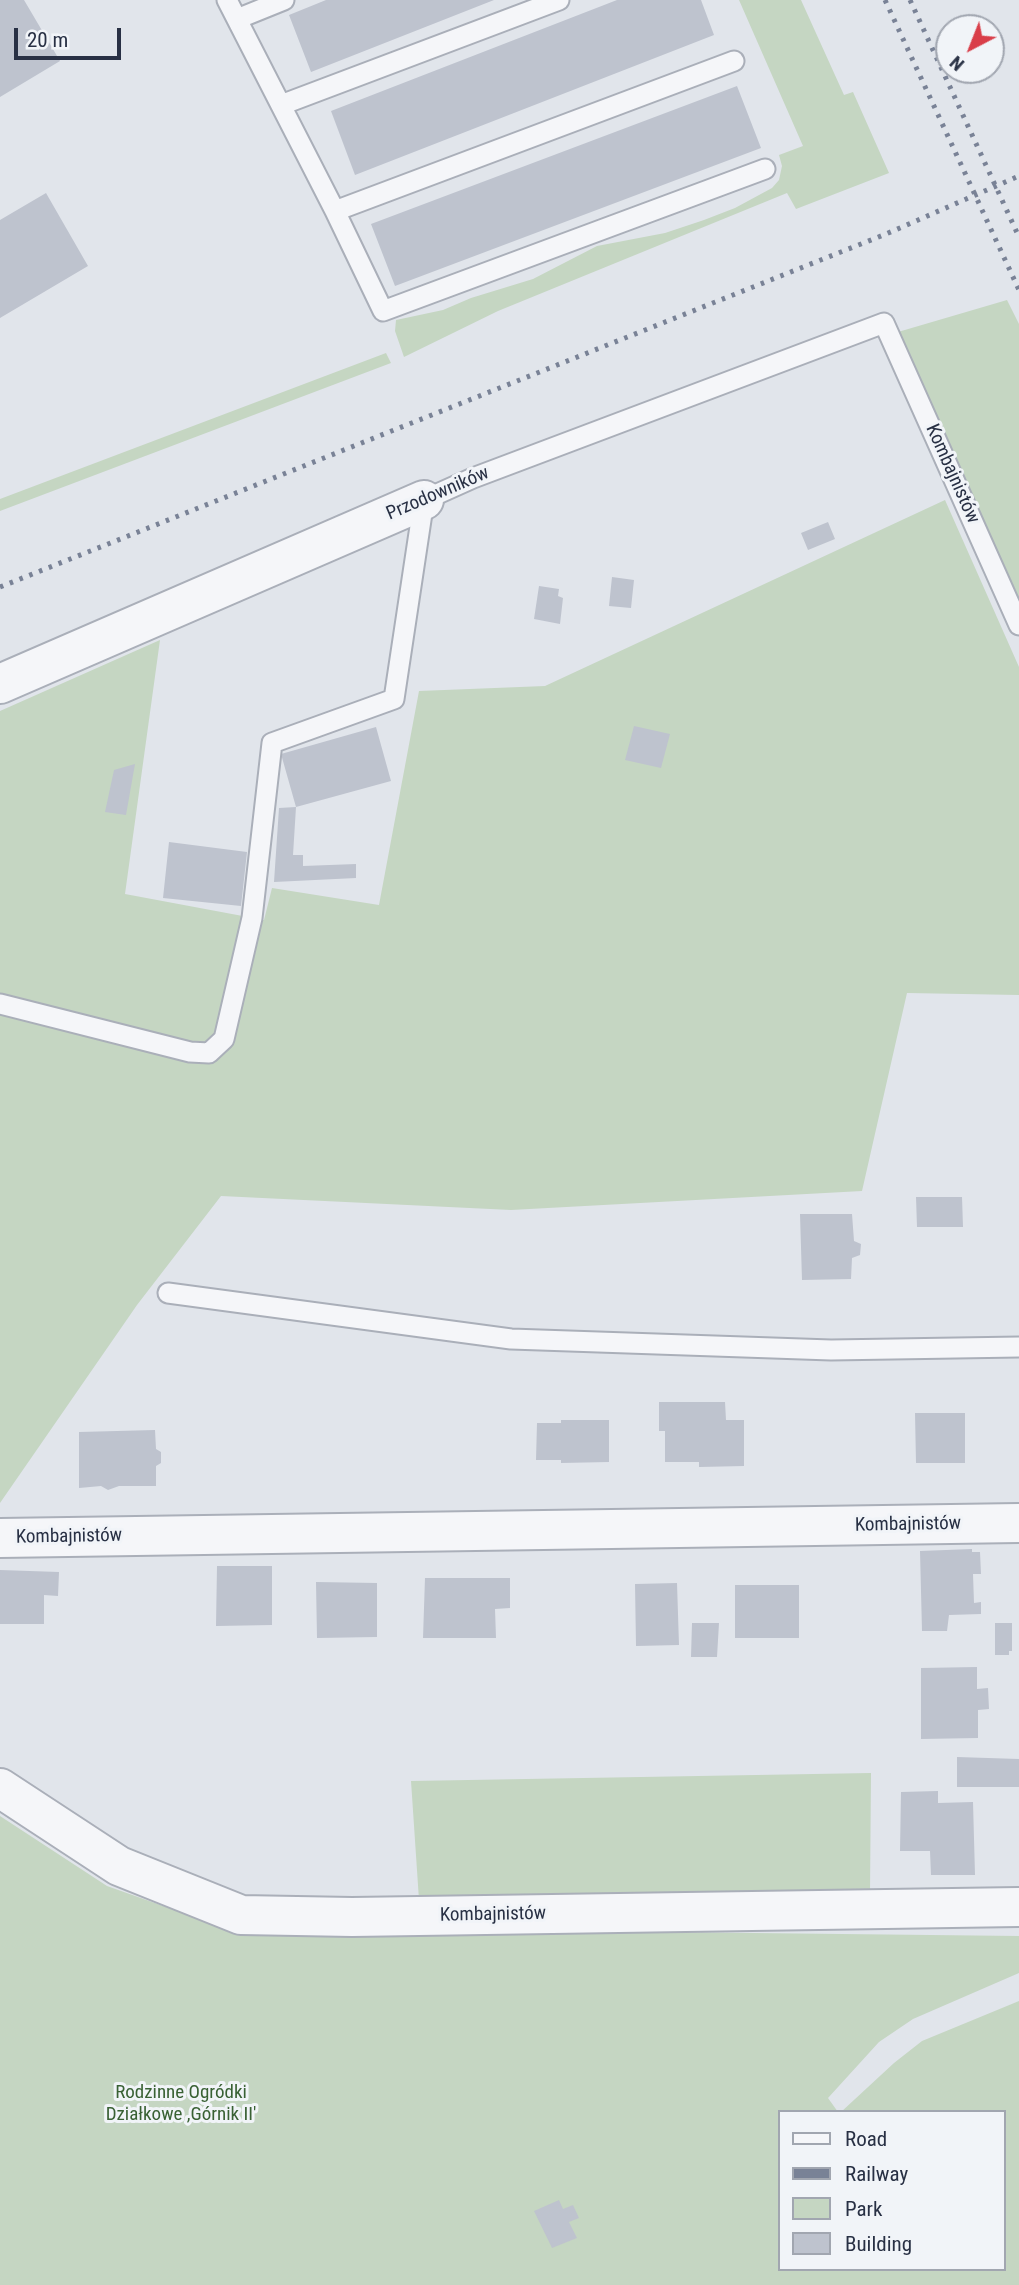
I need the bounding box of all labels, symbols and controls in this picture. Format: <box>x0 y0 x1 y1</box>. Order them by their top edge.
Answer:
scale bar <box>18 14 124 58</box>
north arrow <box>935 14 1005 84</box>
text: 20 m <box>27 28 68 52</box>
text: N <box>945 51 969 76</box>
street label: Kombajnistów <box>920 421 984 527</box>
street label: Przodowników <box>383 462 493 526</box>
street label: Kombajnistów <box>855 1513 961 1537</box>
street label: Kombajnistów <box>16 1525 122 1549</box>
street label: Kombajnistów <box>440 1903 546 1927</box>
park label: Rodzinne Ogródki Działkowe ,Górnik II' <box>106 2082 256 2126</box>
legend <box>778 2110 1005 2271</box>
text: Road <box>845 2127 887 2151</box>
text: Railway <box>845 2162 908 2186</box>
text: Park <box>845 2197 882 2221</box>
text: Building <box>845 2232 912 2256</box>

